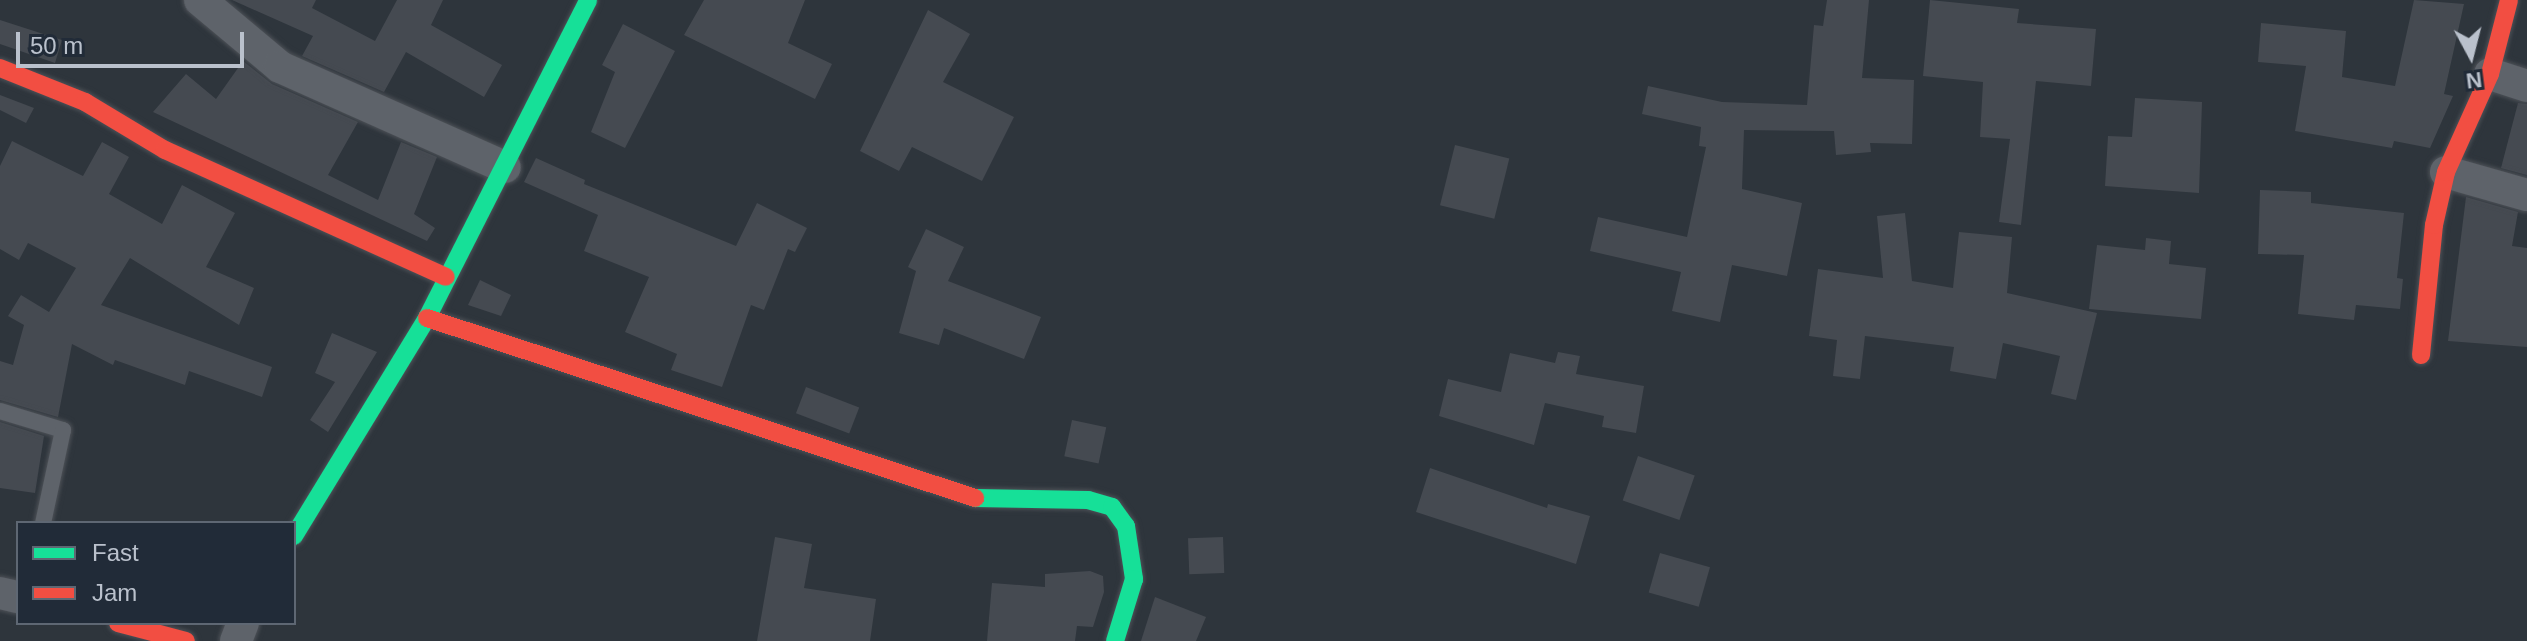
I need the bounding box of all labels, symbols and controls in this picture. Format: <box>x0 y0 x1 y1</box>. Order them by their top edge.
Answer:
scale bar <box>20 16 248 66</box>
north arrow <box>2431 16 2511 96</box>
text: 50 m <box>30 32 83 59</box>
text: N <box>2465 67 2483 94</box>
legend <box>16 521 296 625</box>
text: Fast <box>92 539 139 566</box>
text: Jam <box>92 579 137 606</box>

